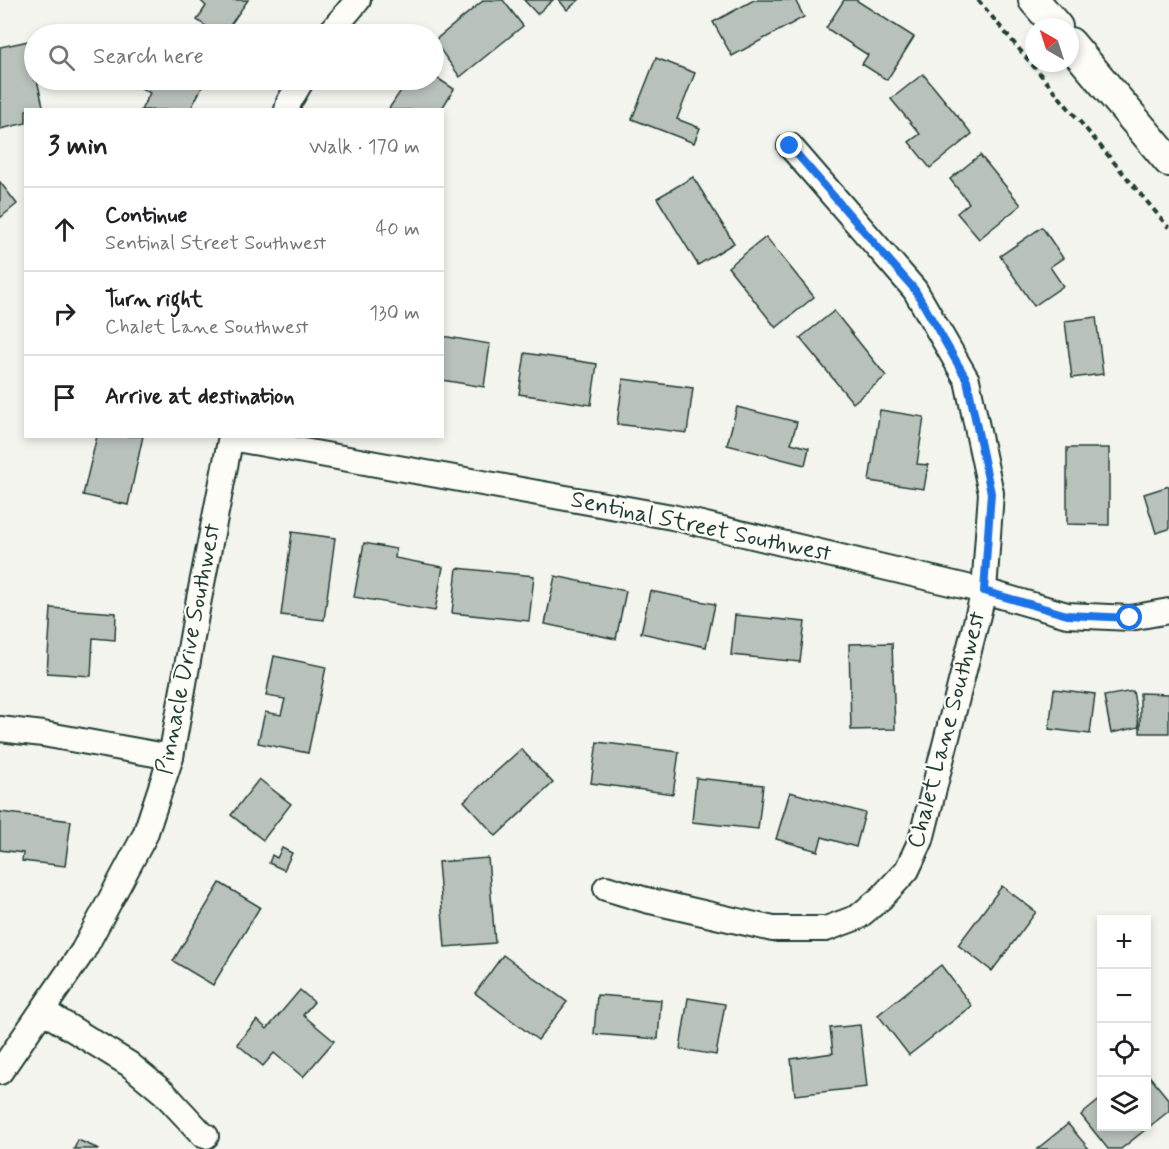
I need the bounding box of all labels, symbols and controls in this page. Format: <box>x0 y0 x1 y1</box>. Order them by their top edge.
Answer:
north arrow <box>1025 18 1079 72</box>
search box <box>24 24 444 90</box>
icon: search <box>45 41 78 74</box>
text: Search here <box>93 43 204 71</box>
text: 3 min <box>48 130 108 164</box>
route end <box>776 132 802 158</box>
text: Walk · 170 m <box>309 134 420 161</box>
text: Continue <box>105 202 187 230</box>
icon: ahead <box>48 213 81 246</box>
text: 40 m <box>376 216 420 243</box>
text: Sentinal Street Southwest <box>105 230 326 257</box>
text: Turn right <box>105 286 203 314</box>
icon: right <box>48 297 81 330</box>
text: 130 m <box>369 300 420 327</box>
text: Chalet Lane Southwest <box>105 314 309 341</box>
icon: arrive <box>48 381 81 414</box>
text: Arrive at destination <box>105 383 295 411</box>
street label: Sentinal Street Southwest <box>568 484 835 570</box>
street label: Pinnacle Drive Southwest <box>149 520 229 777</box>
route start <box>1116 604 1142 630</box>
street label: Chalet Lane Southwest <box>900 608 994 852</box>
map controls <box>1097 915 1151 1131</box>
button: + <box>1097 915 1151 969</box>
button: − <box>1097 969 1151 1023</box>
button: locate <box>1097 1023 1151 1077</box>
button: layers <box>1097 1077 1151 1131</box>

